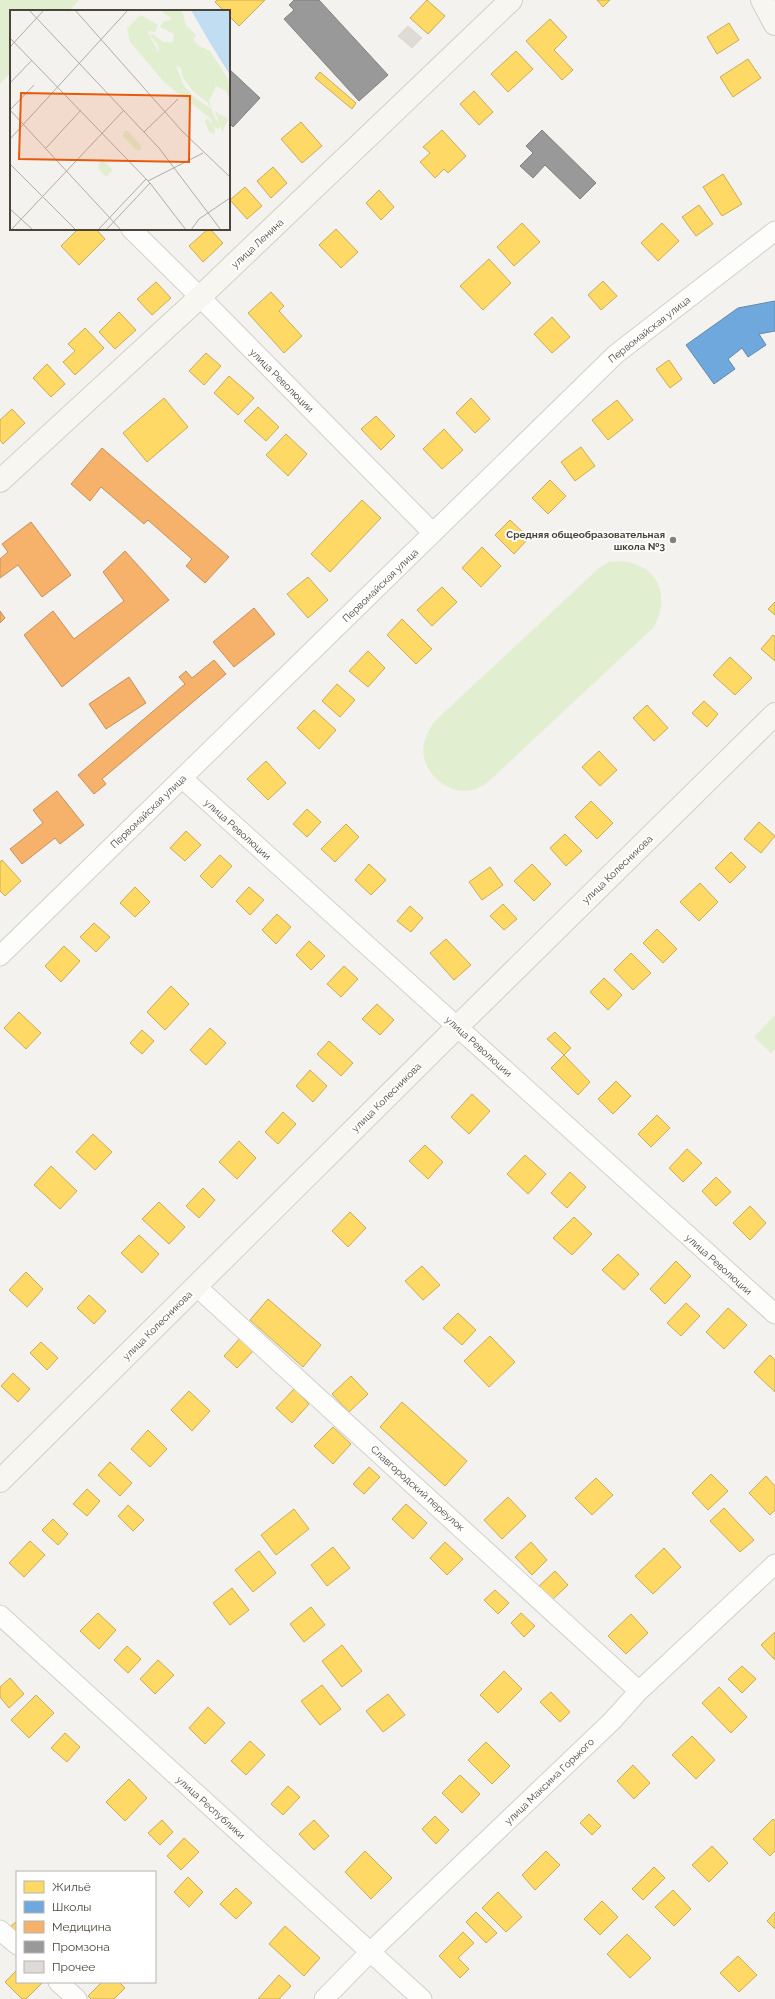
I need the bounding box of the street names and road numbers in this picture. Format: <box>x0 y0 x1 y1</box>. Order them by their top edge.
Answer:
street label: улица Ленина <box>229 216 286 270</box>
street label: Первомайская улица <box>606 294 692 365</box>
street label: улица Революции <box>248 346 316 414</box>
street label: Первомайская улица <box>340 546 420 624</box>
street label: Первомайская улица <box>108 772 188 850</box>
street label: улица Революции <box>202 797 273 862</box>
street label: улица Колесникова <box>580 833 655 906</box>
street label: улица Революции <box>443 1014 514 1079</box>
street label: улица Колесникова <box>349 1060 423 1134</box>
street label: улица Революции <box>683 1232 754 1297</box>
street label: улица Колесникова <box>120 1288 194 1362</box>
street label: Славгородский переулок <box>369 1443 467 1533</box>
street label: улица Максима Горького <box>503 1736 596 1827</box>
street label: улица Республики <box>174 1774 247 1841</box>

